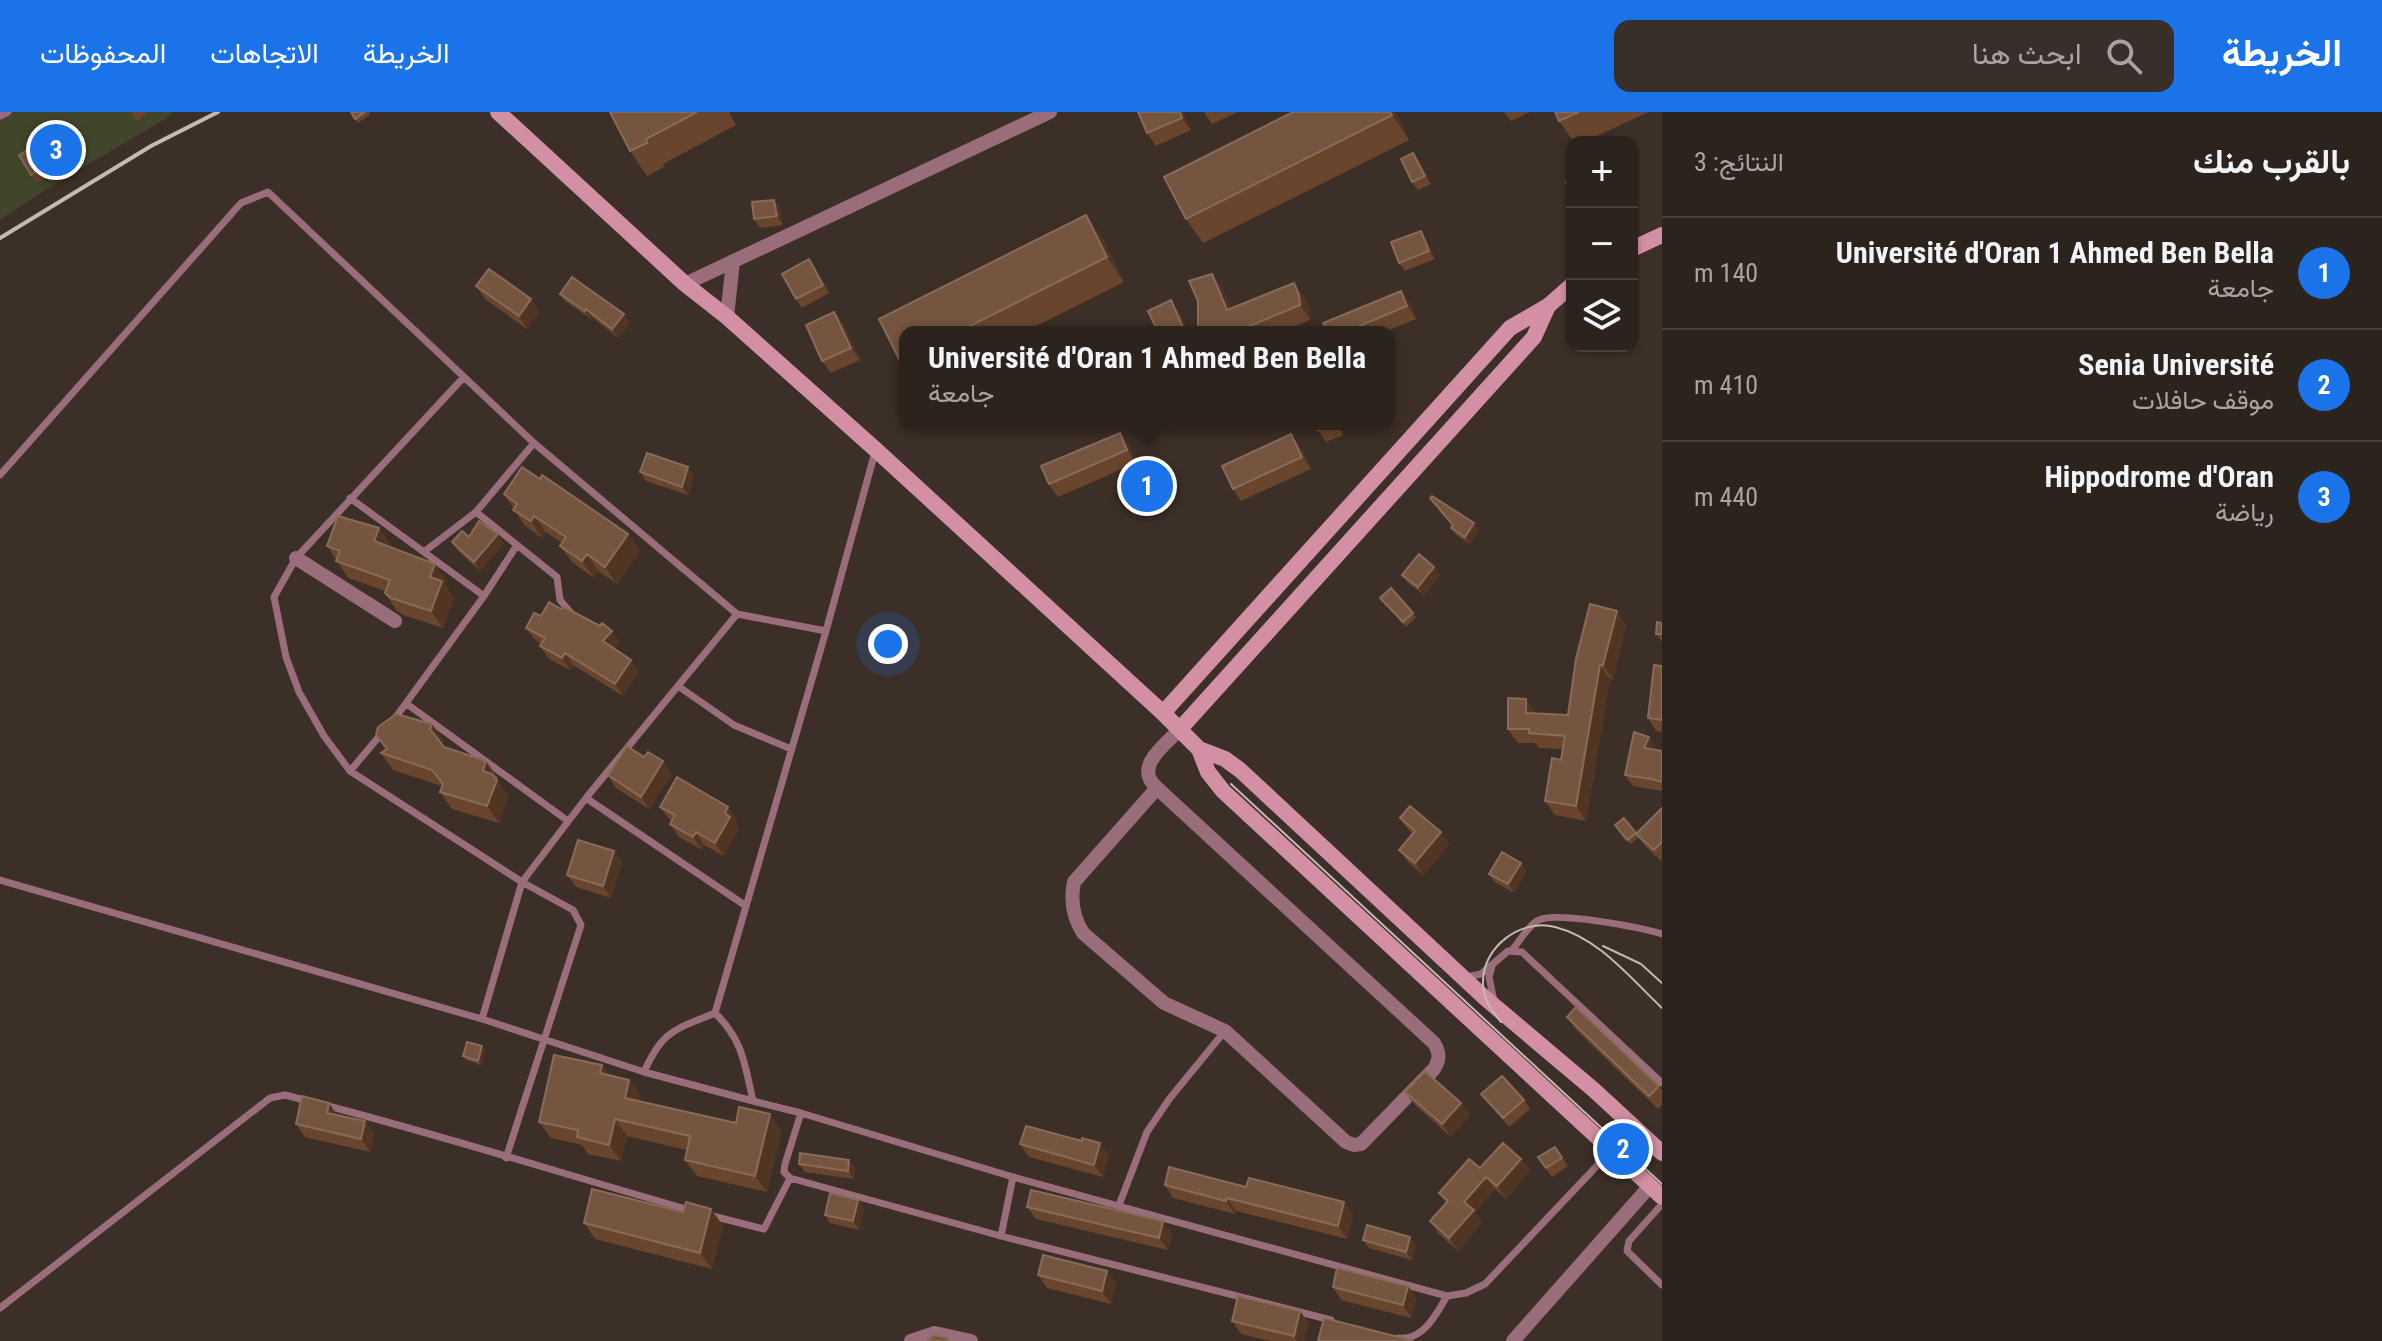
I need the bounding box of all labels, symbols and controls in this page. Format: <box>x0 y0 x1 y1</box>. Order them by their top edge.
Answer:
search box <box>1614 20 2174 92</box>
text: الخريطة <box>2222 31 2342 75</box>
icon: search <box>2102 34 2146 78</box>
text: ابحث هنا <box>1972 36 2082 71</box>
text: المحفوظات <box>40 37 166 70</box>
text: الاتجاهات <box>210 37 319 70</box>
text: الخريطة <box>363 37 449 70</box>
pin: 3 <box>30 120 82 180</box>
map controls <box>1566 136 1638 352</box>
button: + <box>1566 136 1638 208</box>
text: بالقرب منك <box>2193 141 2350 181</box>
text: النتائج: 3 <box>1694 147 1784 177</box>
button: − <box>1566 208 1638 280</box>
text: Université d'Oran 1 Ahmed Ben Bella <box>1836 235 2274 270</box>
text: 140 m <box>1694 258 1758 288</box>
text: 1 <box>2317 258 2331 288</box>
text: جامعة <box>2208 273 2274 303</box>
button: layers <box>1566 280 1638 352</box>
popup <box>899 326 1395 430</box>
text: Université d'Oran 1 Ahmed Ben Bella <box>928 340 1366 375</box>
text: Senia Université <box>2078 347 2274 382</box>
text: 410 m <box>1694 370 1758 400</box>
text: 2 <box>2317 370 2331 400</box>
text: جامعة <box>928 378 994 408</box>
text: موقف حافلات <box>2132 385 2274 415</box>
pin: 1 <box>1121 456 1173 516</box>
text: Hippodrome d'Oran <box>2044 459 2274 494</box>
text: 440 m <box>1694 482 1758 512</box>
text: 3 <box>2317 482 2331 512</box>
text: رياضة <box>2215 497 2274 527</box>
your location <box>868 624 908 664</box>
pin: 2 <box>1597 1119 1649 1179</box>

